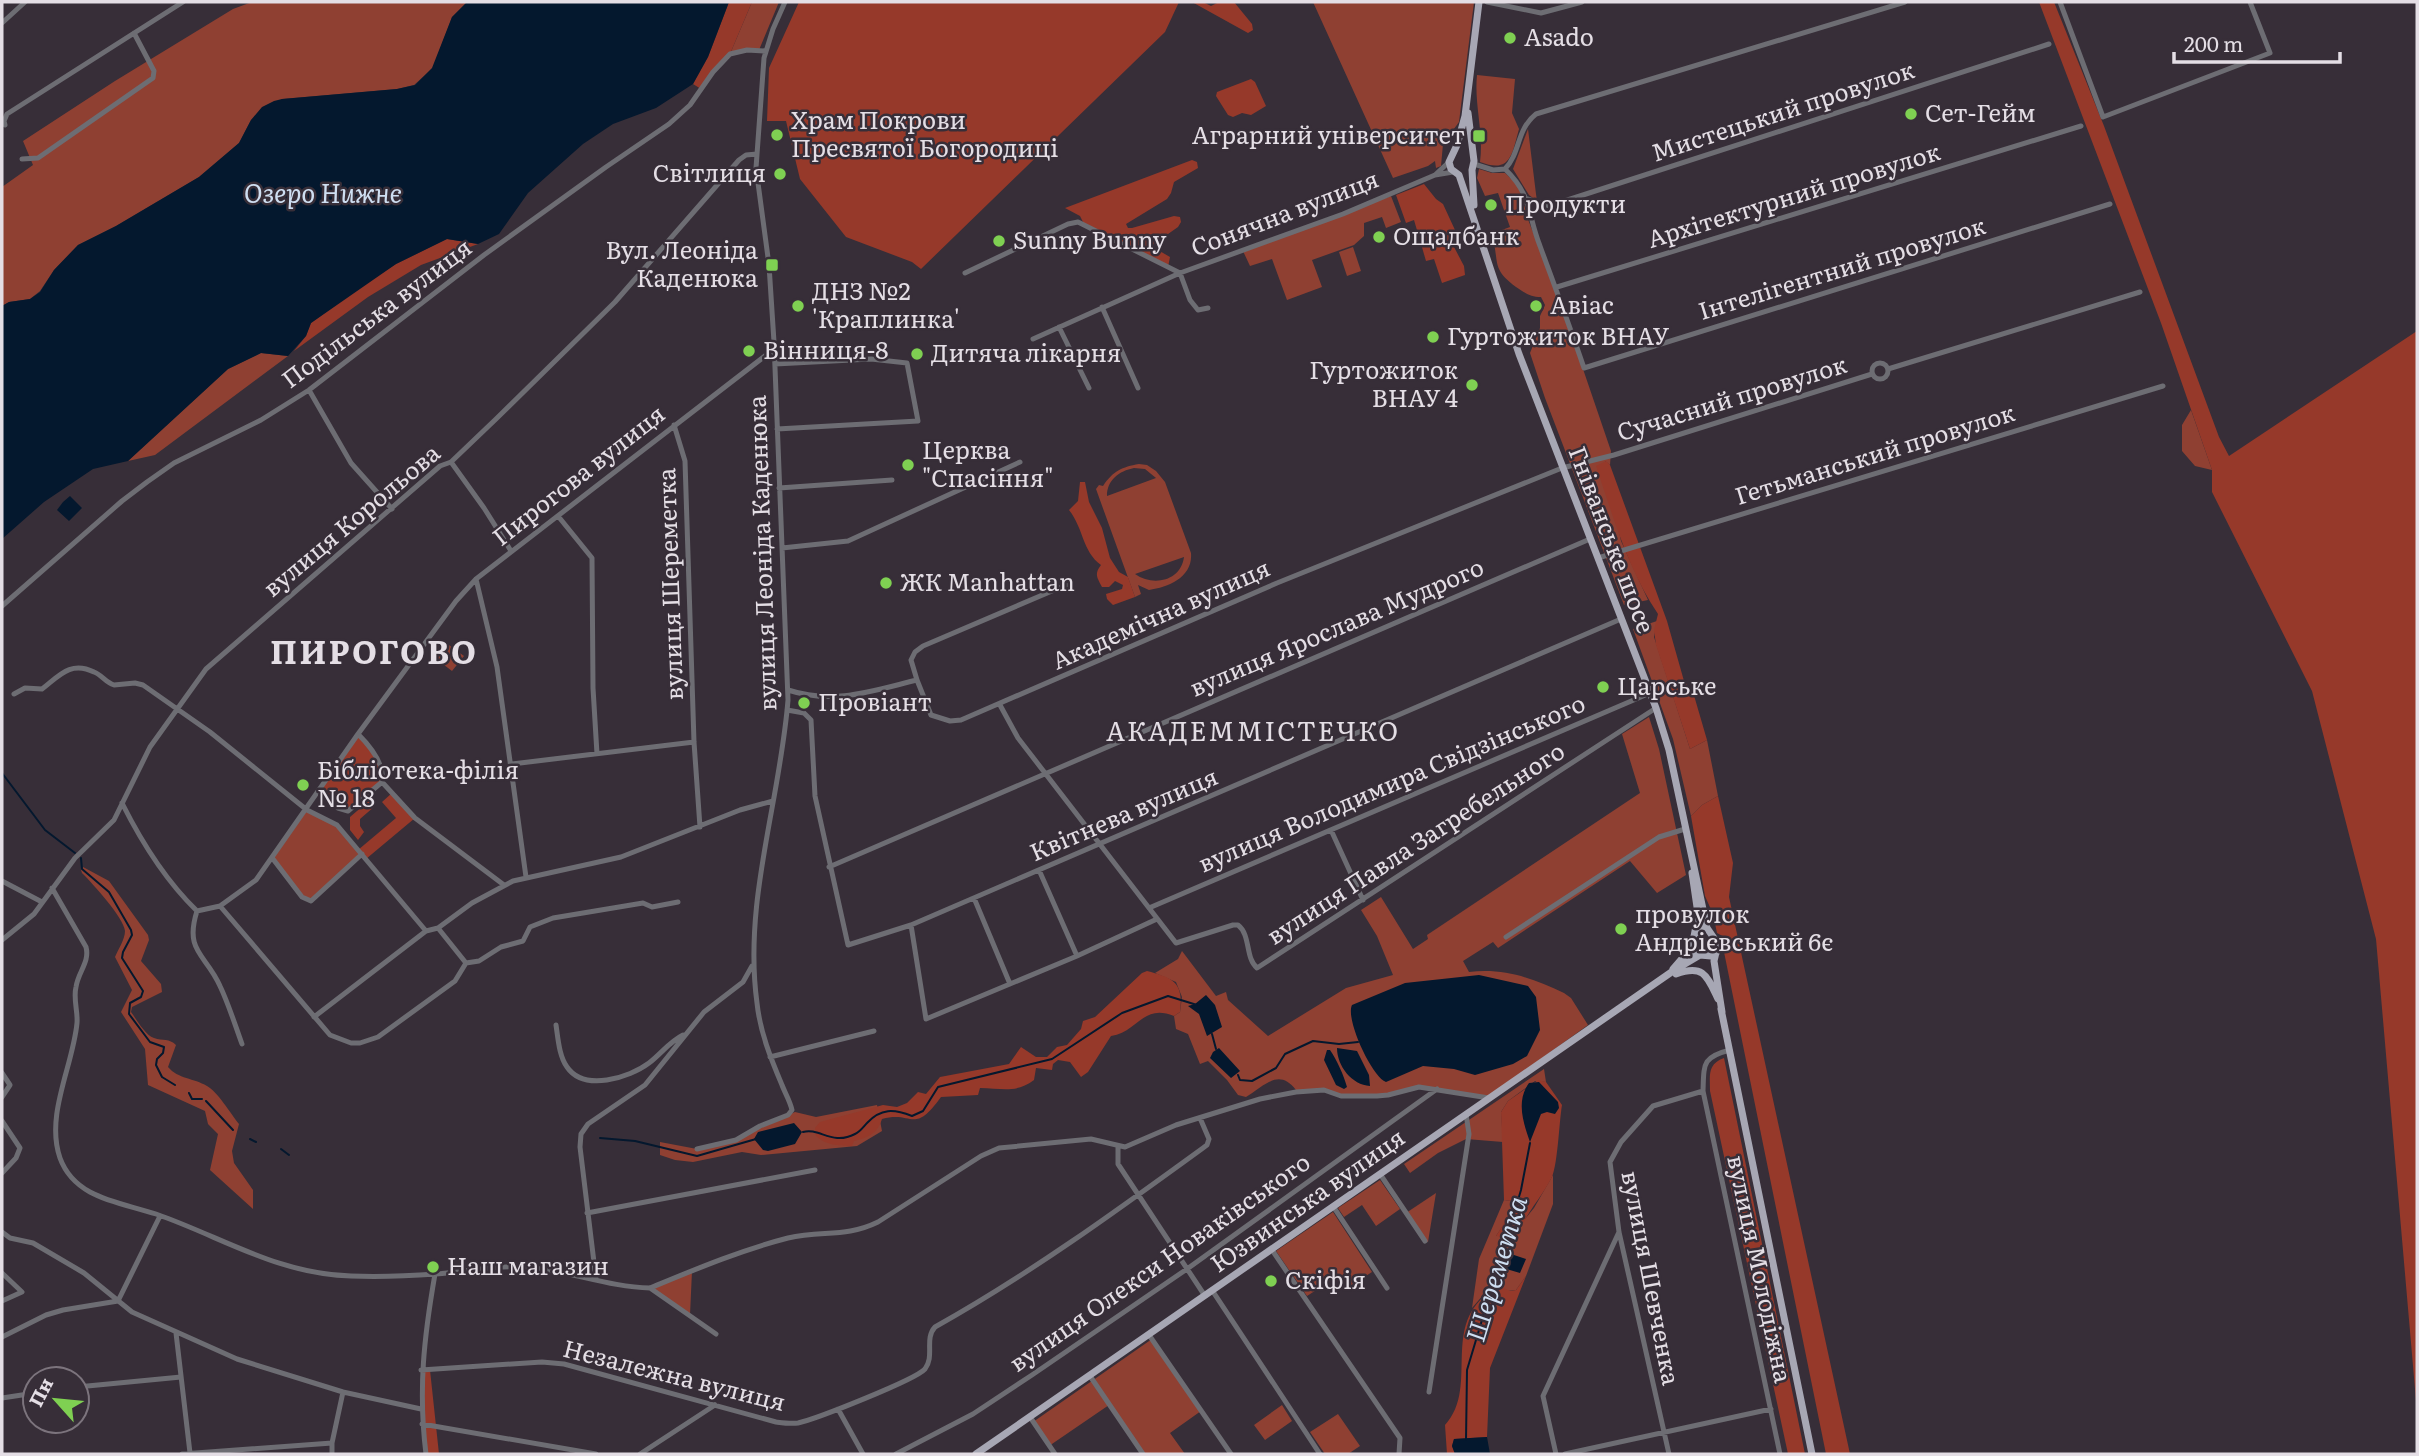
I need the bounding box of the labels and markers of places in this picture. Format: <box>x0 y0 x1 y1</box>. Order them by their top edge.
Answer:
place label: Asado <box>1524 18 1594 53</box>
marker: Asado <box>1502 30 1518 46</box>
place label: Сет-Гейм <box>1925 94 2036 129</box>
place label: Храм Покрови Пресвятої Богородиці <box>791 101 1058 164</box>
marker: Сет-Гейм <box>1903 106 1919 122</box>
place label: Аграрний університет <box>1192 116 1465 151</box>
marker: Храм Покрови Пресвятої Богородиці <box>769 127 785 143</box>
marker: Аграрний університет <box>1471 128 1487 144</box>
place label: Світлиця <box>653 154 766 189</box>
marker: Світлиця <box>772 166 788 182</box>
place label: Продукти <box>1505 185 1626 220</box>
marker: Продукти <box>1483 197 1499 213</box>
place label: Ощадбанк <box>1393 217 1519 252</box>
place label: Sunny Bunny <box>1013 221 1166 256</box>
marker: Ощадбанк <box>1371 229 1387 245</box>
place label: Вул. Леоніда Каденюка <box>605 231 758 294</box>
marker: Sunny Bunny <box>991 233 1007 249</box>
marker: Вул. Леоніда Каденюка <box>764 257 780 273</box>
place label: ДНЗ №2 'Краплинка' <box>812 272 960 335</box>
place label: Авіас <box>1550 286 1614 321</box>
marker: ДНЗ №2 'Краплинка' <box>790 298 806 314</box>
marker: Авіас <box>1528 298 1544 314</box>
place label: Гуртожиток ВНАУ <box>1447 317 1670 352</box>
marker: Гуртожиток ВНАУ <box>1425 329 1441 345</box>
place label: Вінниця-8 <box>763 331 888 366</box>
place label: Дитяча лікарня <box>931 334 1121 369</box>
marker: Вінниця-8 <box>741 343 757 359</box>
marker: Дитяча лікарня <box>909 346 925 362</box>
place label: Гуртожиток ВНАУ 4 <box>1309 351 1458 414</box>
marker: Гуртожиток ВНАУ 4 <box>1464 377 1480 393</box>
place label: Церква "Спасіння" <box>922 431 1053 494</box>
marker: Церква "Спасіння" <box>900 457 916 473</box>
place label: ЖК Manhattan <box>900 563 1075 598</box>
marker: ЖК Manhattan <box>878 575 894 591</box>
place label: Царське <box>1617 667 1717 702</box>
marker: Царське <box>1595 679 1611 695</box>
place label: Провіант <box>818 683 932 718</box>
marker: Провіант <box>796 695 812 711</box>
place label: Бібліотека-філія № 18 <box>317 751 519 814</box>
marker: Бібліотека-філія № 18 <box>295 777 311 793</box>
place label: провулок Андрієвський 6є <box>1635 895 1833 958</box>
marker: провулок Андрієвський 6є <box>1613 921 1629 937</box>
place label: Наш магазин <box>447 1247 609 1282</box>
marker: Наш магазин <box>425 1259 441 1275</box>
place label: Скіфія <box>1285 1261 1366 1296</box>
marker: Скіфія <box>1263 1273 1279 1289</box>

